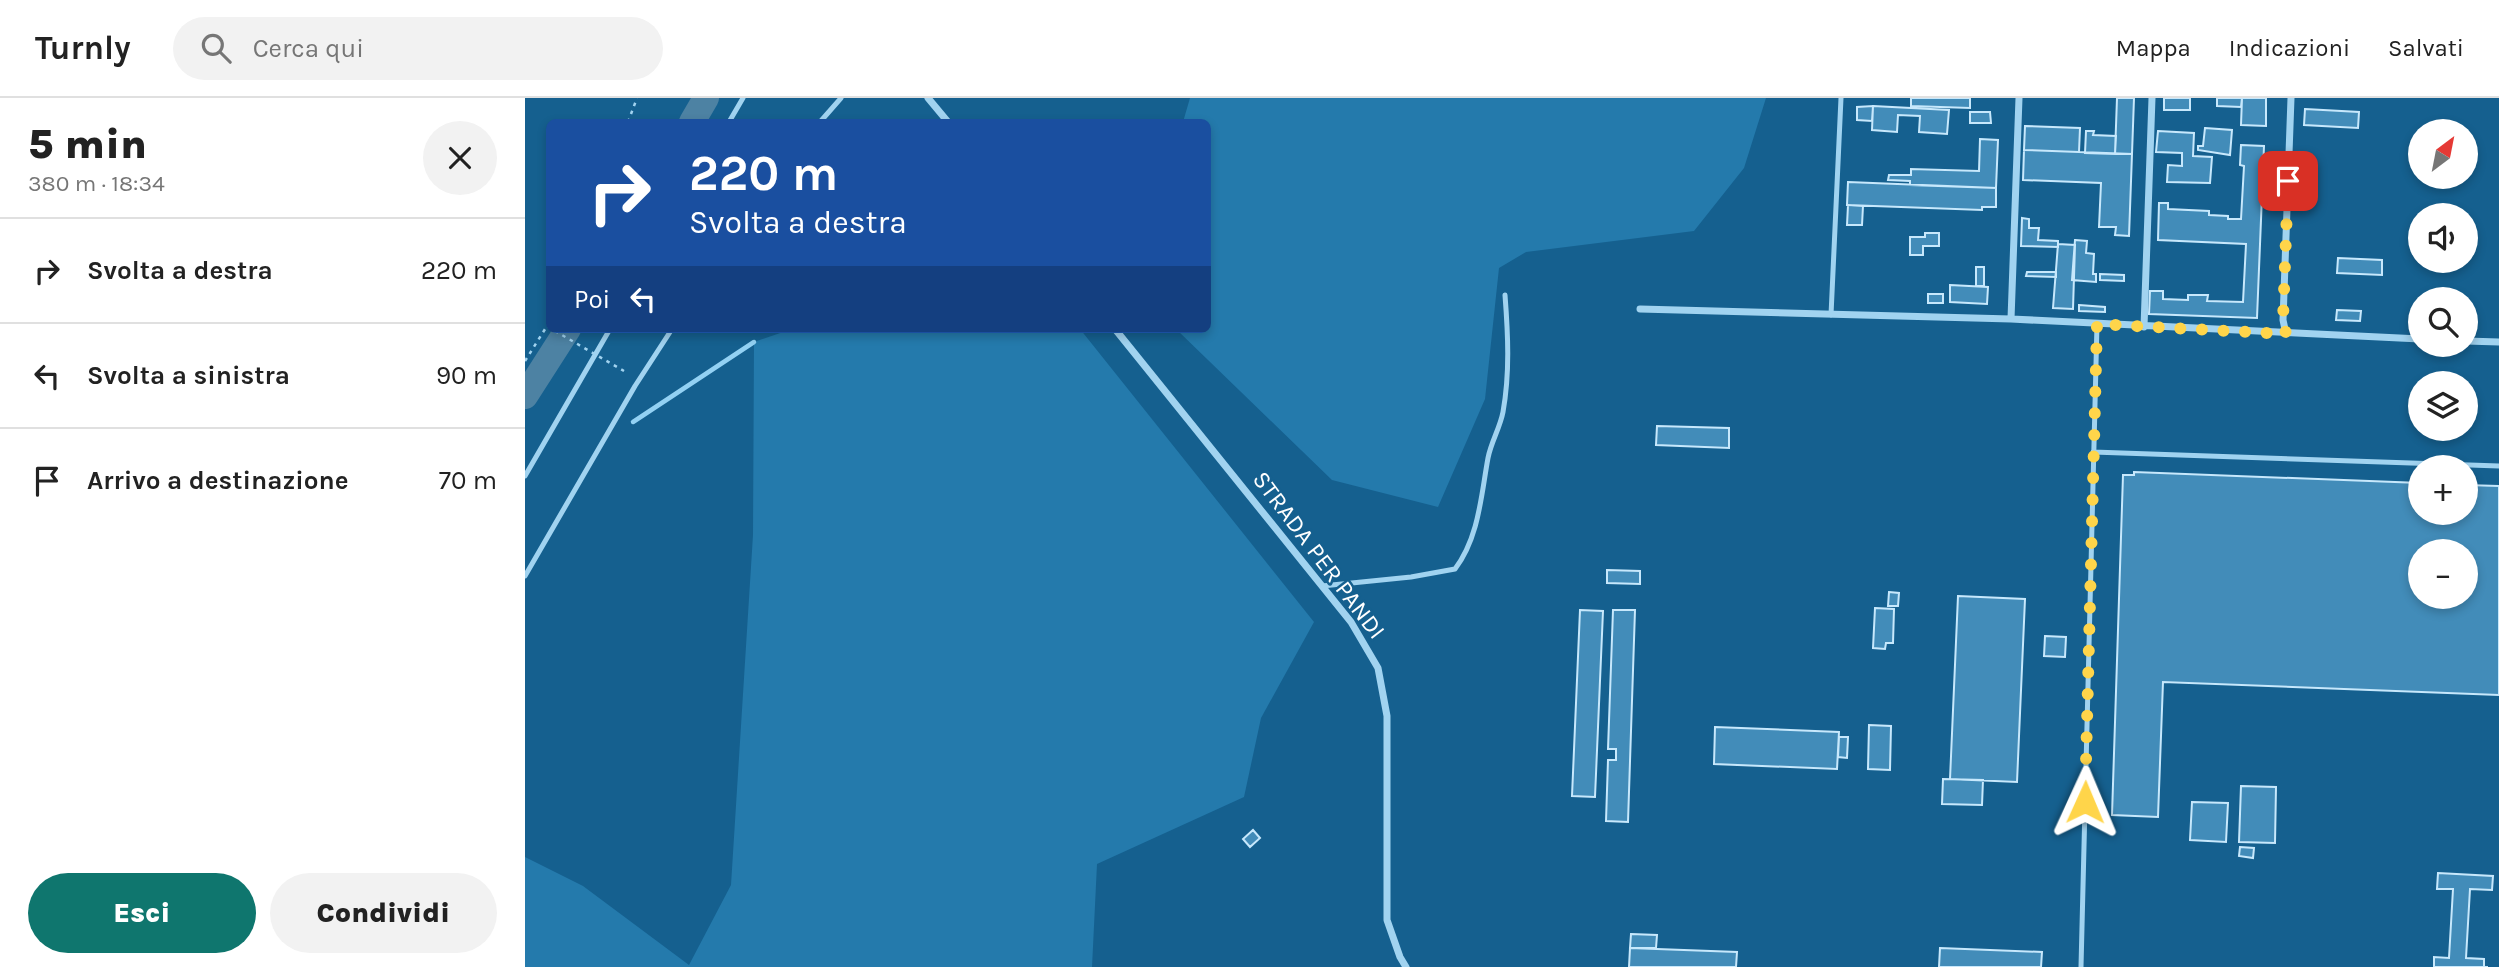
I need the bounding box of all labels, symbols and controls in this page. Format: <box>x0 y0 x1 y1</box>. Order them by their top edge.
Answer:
search box <box>173 17 663 80</box>
text: Turnly <box>35 29 131 67</box>
icon: search <box>197 29 235 67</box>
text: Cerca qui <box>253 33 364 64</box>
text: Mappa <box>2116 34 2191 62</box>
text: Indicazioni <box>2229 34 2350 62</box>
text: Salvati <box>2388 34 2464 62</box>
text: 5 min <box>28 119 147 169</box>
north arrow <box>2408 119 2478 189</box>
map controls <box>2408 119 2478 609</box>
button: close <box>423 121 497 195</box>
text: 220 m <box>689 145 838 202</box>
icon: right <box>574 147 665 238</box>
pin <box>2258 151 2318 211</box>
icon: arrive <box>2269 162 2307 200</box>
text: 380 m · 18:34 <box>28 170 165 197</box>
button: sound <box>2408 203 2478 273</box>
text: Svolta a destra <box>689 204 907 241</box>
icon: right <box>28 252 66 290</box>
text: Svolta a destra <box>87 255 273 286</box>
text: 220 m <box>421 255 497 286</box>
icon: left <box>624 280 662 318</box>
text: Poi <box>574 284 610 315</box>
button: search <box>2408 287 2478 357</box>
icon: left <box>28 357 66 395</box>
text: Svolta a sinistra <box>87 360 290 391</box>
text: 90 m <box>436 360 497 391</box>
button: layers <box>2408 371 2478 441</box>
button: + <box>2408 455 2478 525</box>
icon: arrive <box>28 462 66 500</box>
text: Arrivo a destinazione <box>87 465 349 496</box>
text: 70 m <box>439 465 497 496</box>
street label: STRADA PER PANDI <box>1247 466 1391 644</box>
button: − <box>2408 539 2478 609</box>
position arrow <box>2048 765 2122 839</box>
button: Esci <box>28 873 256 953</box>
button: Condividi <box>270 873 497 953</box>

